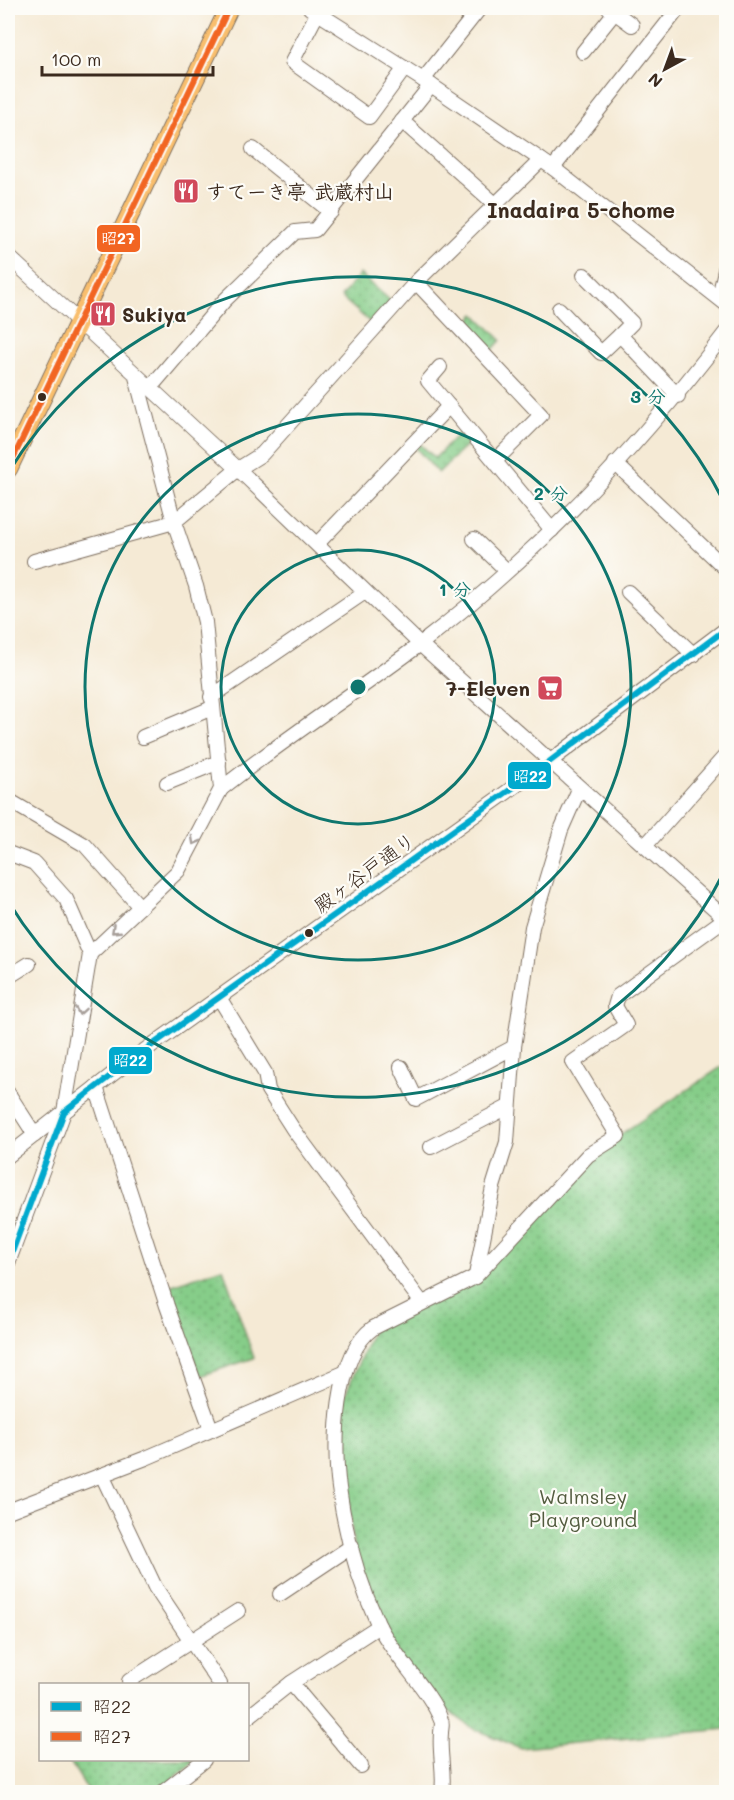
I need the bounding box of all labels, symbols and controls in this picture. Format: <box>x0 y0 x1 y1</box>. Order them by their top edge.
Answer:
scale bar <box>42 39 213 77</box>
north arrow <box>635 39 695 99</box>
text: 100 m <box>51 47 101 71</box>
text: N <box>643 69 666 93</box>
restaurant icon: すてーき亭 武蔵村山 <box>171 176 201 206</box>
place label: すてーき亭 武蔵村山 <box>206 178 394 204</box>
district label: Inadaira 5-chome <box>487 196 675 223</box>
line badge: 昭27 <box>96 224 141 253</box>
text: 昭27 <box>101 227 135 248</box>
restaurant icon: Sukiya <box>88 299 118 329</box>
place label: Sukiya <box>122 301 187 327</box>
text: 3 分 <box>630 384 666 408</box>
unlabelled marker <box>36 391 48 403</box>
text: 2 分 <box>534 481 568 505</box>
text: 1 分 <box>439 577 471 601</box>
supermarket icon: 7-Eleven <box>535 673 565 703</box>
place label: 7-Eleven <box>446 675 530 701</box>
centre of rings <box>348 677 368 697</box>
line badge: 昭22 <box>507 761 552 790</box>
text: 昭22 <box>513 765 547 786</box>
street label: 殿ヶ谷戸通り <box>308 826 420 918</box>
one-way arrow <box>191 835 202 846</box>
one-way arrow <box>111 923 122 934</box>
unlabelled marker <box>303 927 315 939</box>
one-way arrow <box>75 1007 87 1016</box>
line badge: 昭22 <box>108 1046 153 1075</box>
text: 昭22 <box>113 1049 147 1070</box>
park label: Walmsley Playground <box>529 1483 637 1532</box>
legend <box>39 1683 249 1761</box>
text: 昭22 <box>93 1694 131 1718</box>
text: 昭27 <box>93 1724 131 1748</box>

